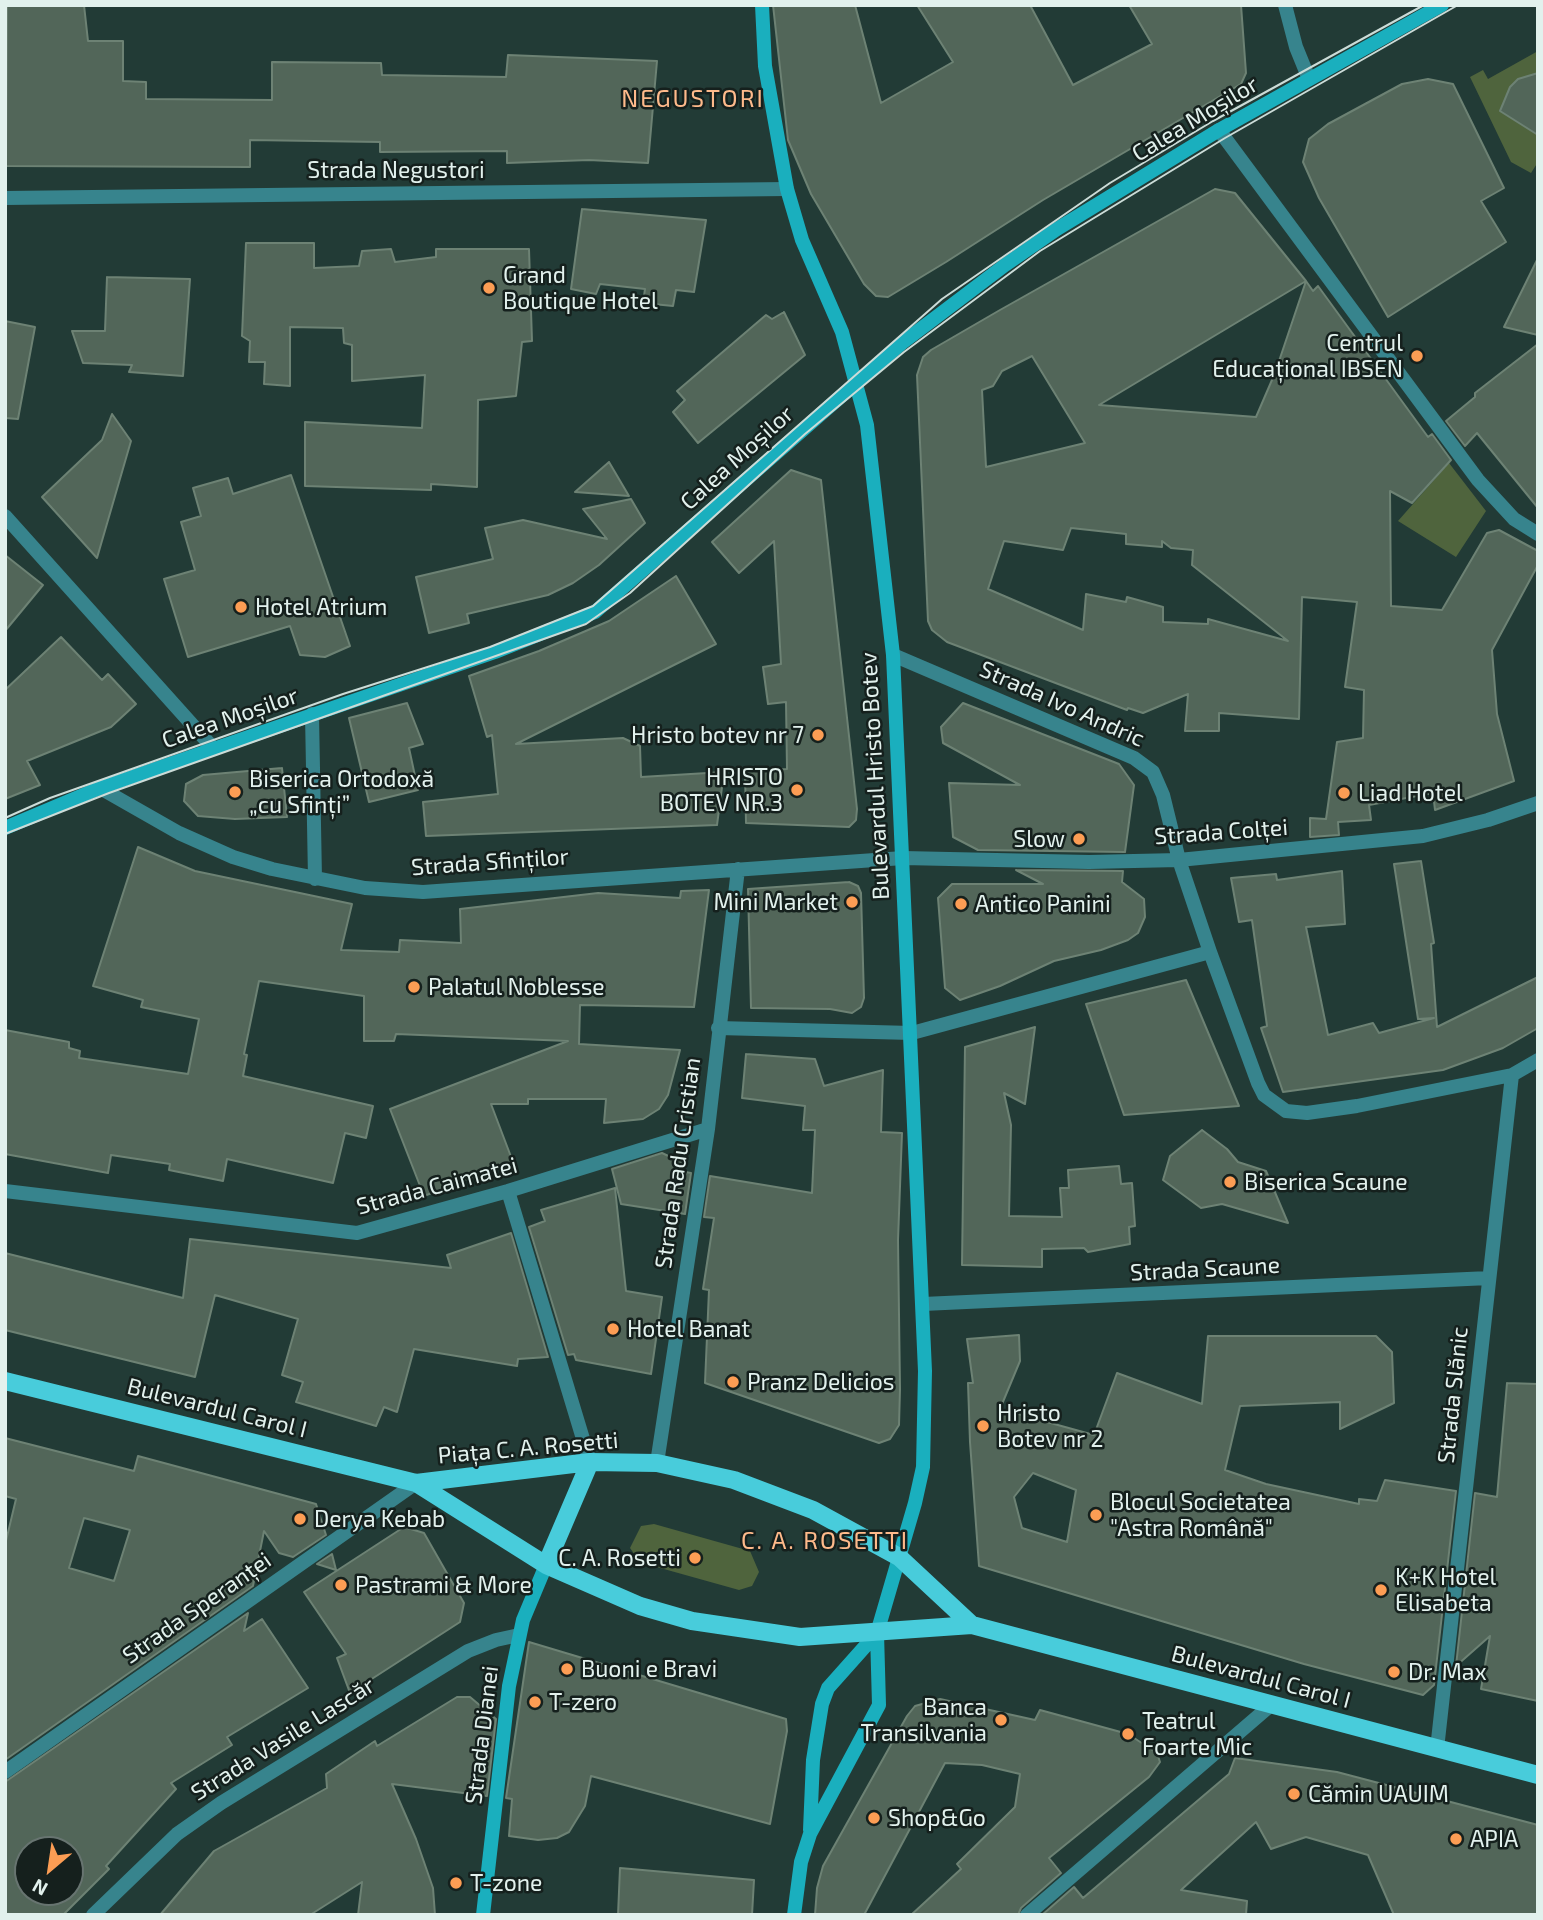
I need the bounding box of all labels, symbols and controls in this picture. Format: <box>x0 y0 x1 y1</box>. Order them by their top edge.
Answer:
street label: Calea Moșilor <box>1127 70 1263 168</box>
district label: NEGUSTORI <box>622 85 764 113</box>
street label: Strada Negustori <box>307 156 485 184</box>
place label: Grand Boutique Hotel <box>503 261 658 315</box>
marker: Grand Boutique Hotel <box>481 280 497 296</box>
place label: Centrul Educațional IBSEN <box>1212 329 1403 383</box>
marker: Centrul Educațional IBSEN <box>1409 348 1425 364</box>
street label: Calea Moșilor <box>675 400 799 516</box>
place label: Hotel Atrium <box>255 593 387 621</box>
marker: Hotel Atrium <box>233 599 249 615</box>
street label: Bulevardul Hristo Botev <box>855 652 895 900</box>
street label: Strada Ivo Andric <box>975 655 1149 753</box>
street label: Calea Moșilor <box>158 682 302 754</box>
place label: Hristo botev nr 7 <box>631 721 804 749</box>
marker: Hristo botev nr 7 <box>810 727 826 743</box>
place label: HRISTO BOTEV NR.3 <box>660 763 783 817</box>
place label: Biserica Ortodoxă „cu Sfinți” <box>249 765 434 819</box>
place label: Liad Hotel <box>1358 779 1463 807</box>
marker: HRISTO BOTEV NR.3 <box>789 782 805 798</box>
marker: Biserica Ortodoxă „cu Sfinți” <box>227 784 243 800</box>
marker: Liad Hotel <box>1336 785 1352 801</box>
street label: Strada Colței <box>1153 814 1289 850</box>
place label: Slow <box>1013 825 1065 853</box>
marker: Slow <box>1071 831 1087 847</box>
street label: Strada Sfinților <box>410 843 570 881</box>
place label: Mini Market <box>713 888 838 916</box>
place label: Antico Panini <box>975 890 1111 918</box>
marker: Mini Market <box>844 894 860 910</box>
marker: Antico Panini <box>953 896 969 912</box>
place label: Palatul Noblesse <box>428 973 605 1001</box>
marker: Palatul Noblesse <box>406 979 422 995</box>
street label: Strada Radu Cristian <box>650 1056 706 1270</box>
street label: Strada Caimatei <box>354 1151 520 1221</box>
place label: Biserica Scaune <box>1244 1168 1408 1196</box>
marker: Biserica Scaune <box>1222 1174 1238 1190</box>
street label: Strada Scaune <box>1129 1251 1281 1287</box>
place label: Hotel Banat <box>627 1315 750 1343</box>
marker: Hotel Banat <box>605 1321 621 1337</box>
street label: Strada Slănic <box>1432 1325 1474 1465</box>
place label: Pranz Delicios <box>747 1368 894 1396</box>
street label: Bulevardul Carol I <box>124 1372 310 1444</box>
marker: Pranz Delicios <box>725 1374 741 1390</box>
place label: Hristo Botev nr 2 <box>997 1399 1103 1453</box>
marker: Hristo Botev nr 2 <box>975 1418 991 1434</box>
street label: Piața C. A. Rosetti <box>437 1426 619 1470</box>
place label: Blocul Societatea "Astra Română" <box>1110 1488 1291 1542</box>
place label: Derya Kebab <box>314 1505 445 1533</box>
marker: Blocul Societatea "Astra Română" <box>1088 1507 1104 1523</box>
marker: Derya Kebab <box>292 1511 308 1527</box>
district label: C. A. ROSETTI <box>743 1527 907 1555</box>
place label: C. A. Rosetti <box>558 1544 681 1572</box>
street label: Strada Speranței <box>117 1547 277 1669</box>
marker: C. A. Rosetti <box>687 1550 703 1566</box>
place label: K+K Hotel Elisabeta <box>1395 1563 1496 1617</box>
place label: Pastrami & More <box>355 1571 532 1599</box>
marker: Pastrami & More <box>333 1577 349 1593</box>
marker: K+K Hotel Elisabeta <box>1373 1582 1389 1598</box>
street label: Bulevardul Carol I <box>1168 1640 1354 1714</box>
place label: Buoni e Bravi <box>581 1655 717 1683</box>
place label: Dr. Max <box>1408 1658 1487 1686</box>
marker: Buoni e Bravi <box>559 1661 575 1677</box>
street label: Strada Dianei <box>460 1664 504 1806</box>
marker: Dr. Max <box>1386 1664 1402 1680</box>
street label: Strada Vasile Lascăr <box>186 1671 380 1807</box>
place label: T-zero <box>549 1688 617 1716</box>
place label: Banca Transilvania <box>860 1693 987 1747</box>
marker: T-zero <box>527 1694 543 1710</box>
place label: Teatrul Foarte Mic <box>1142 1707 1252 1761</box>
marker: Banca Transilvania <box>993 1712 1009 1728</box>
marker: Teatrul Foarte Mic <box>1120 1726 1136 1742</box>
place label: Cămin UAUIM <box>1308 1780 1449 1808</box>
marker: Cămin UAUIM <box>1286 1786 1302 1802</box>
place label: Shop&Go <box>888 1804 986 1832</box>
marker: Shop&Go <box>866 1810 882 1826</box>
place label: APIA <box>1470 1825 1518 1853</box>
marker: APIA <box>1448 1831 1464 1847</box>
north arrow <box>14 1836 84 1906</box>
place label: T-zone <box>470 1869 542 1897</box>
text: N <box>28 1875 51 1901</box>
marker: T-zone <box>448 1875 464 1891</box>

